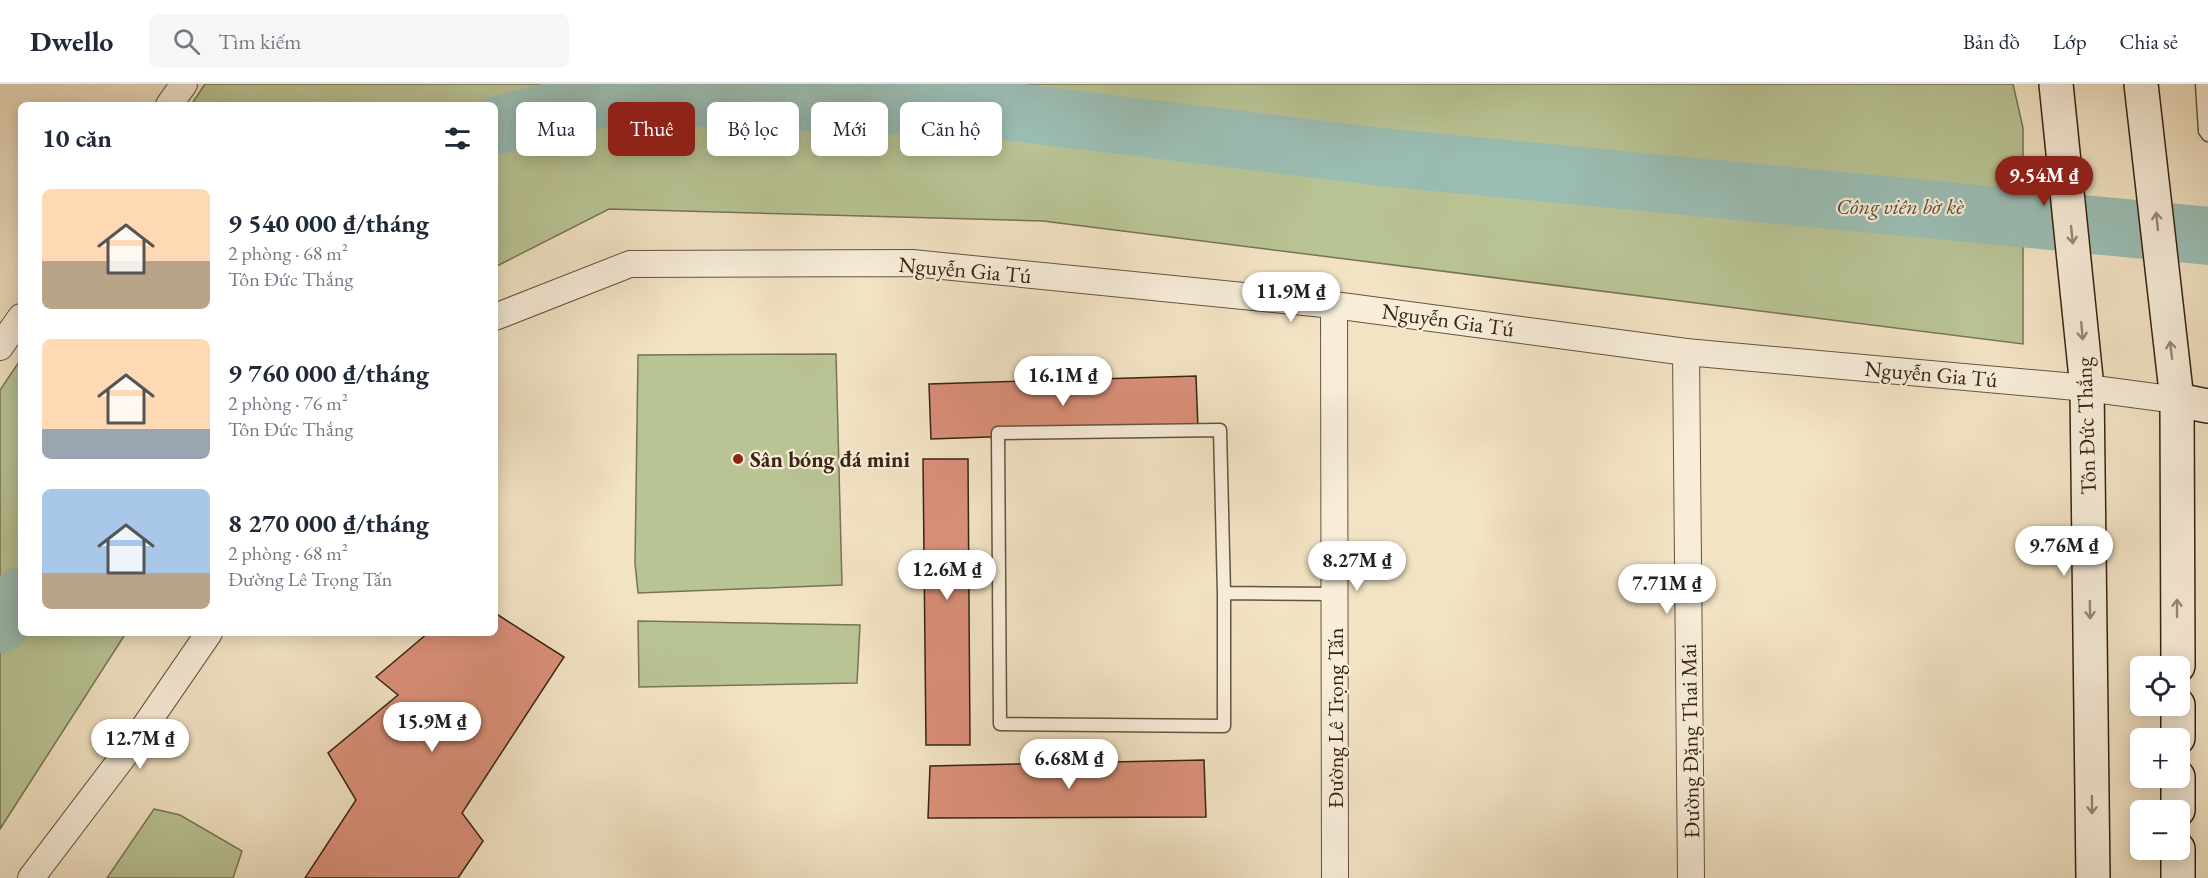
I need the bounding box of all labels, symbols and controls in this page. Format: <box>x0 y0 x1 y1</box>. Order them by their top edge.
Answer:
search box <box>149 14 569 68</box>
text: Dwello <box>30 23 113 59</box>
icon: search <box>170 25 203 58</box>
text: Tìm kiếm <box>218 27 301 56</box>
text: Bản đồ <box>1963 28 2020 55</box>
text: Lớp <box>2053 28 2087 55</box>
text: Chia sẻ <box>2120 28 2178 55</box>
chip: Mua <box>516 102 596 156</box>
chip: Thuê <box>608 102 695 156</box>
chip: Bộ lọc <box>707 102 799 156</box>
chip: Mới <box>811 102 888 156</box>
chip: Căn hộ <box>900 102 1002 156</box>
text: 10 căn <box>42 121 112 155</box>
icon: filters <box>441 122 474 155</box>
pin: 9.54M ₫ <box>1989 156 2099 207</box>
text: 9.54M ₫ <box>2009 162 2079 188</box>
park label: Công viên bờ kè <box>1836 192 1964 221</box>
text: 9 540 000 ₫/tháng <box>228 206 429 240</box>
one-way arrow <box>2151 211 2162 231</box>
icon: home <box>90 213 162 285</box>
one-way arrow <box>2067 225 2078 245</box>
text: 2 phòng · 68 m² <box>228 240 348 266</box>
street label: Nguyễn Gia Tú <box>897 250 1033 290</box>
text: Tôn Đức Thắng <box>228 266 353 292</box>
pin: 11.9M ₫ <box>1236 272 1346 323</box>
text: 11.9M ₫ <box>1256 278 1326 304</box>
street label: Nguyễn Gia Tú <box>1380 296 1516 344</box>
one-way arrow <box>2077 321 2088 341</box>
one-way arrow <box>2165 340 2176 360</box>
street label: Nguyễn Gia Tú <box>1863 354 1999 394</box>
text: 9 760 000 ₫/tháng <box>228 356 429 390</box>
pin: 16.1M ₫ <box>1008 356 1118 407</box>
street label: Tôn Đức Thắng <box>2069 356 2103 495</box>
text: 16.1M ₫ <box>1028 362 1098 388</box>
icon: home <box>90 363 162 435</box>
text: 2 phòng · 76 m² <box>228 390 348 416</box>
text: Tôn Đức Thắng <box>228 416 353 442</box>
place label: Sân bóng đá mini <box>750 445 911 474</box>
marker: Sân bóng đá mini <box>731 452 745 466</box>
text: 8 270 000 ₫/tháng <box>228 506 429 540</box>
icon: home <box>90 513 162 585</box>
pin: 9.76M ₫ <box>2009 526 2119 577</box>
text: 9.76M ₫ <box>2029 532 2099 558</box>
text: 2 phòng · 68 m² <box>228 540 348 566</box>
pin: 8.27M ₫ <box>1302 541 1412 592</box>
text: 8.27M ₫ <box>1322 547 1392 573</box>
pin: 12.6M ₫ <box>892 550 1002 601</box>
text: 12.6M ₫ <box>912 556 982 582</box>
pin: 7.71M ₫ <box>1612 564 1722 615</box>
text: Đường Lê Trọng Tấn <box>228 566 392 592</box>
text: 7.71M ₫ <box>1632 570 1702 596</box>
one-way arrow <box>2172 598 2183 618</box>
one-way arrow <box>2084 600 2096 620</box>
street label: Đường Lê Trọng Tấn <box>1321 627 1350 808</box>
street label: Đường Đặng Thai Mai <box>1674 643 1706 839</box>
map controls <box>2130 656 2190 860</box>
button: locate <box>2130 656 2190 716</box>
pin: 15.9M ₫ <box>377 702 487 753</box>
text: 15.9M ₫ <box>397 708 467 734</box>
pin: 12.7M ₫ <box>85 719 195 770</box>
text: 12.7M ₫ <box>105 725 175 751</box>
button: + <box>2130 728 2190 788</box>
pin: 6.68M ₫ <box>1014 739 1124 790</box>
text: 6.68M ₫ <box>1034 745 1104 771</box>
one-way arrow <box>2086 795 2098 815</box>
button: − <box>2130 800 2190 860</box>

